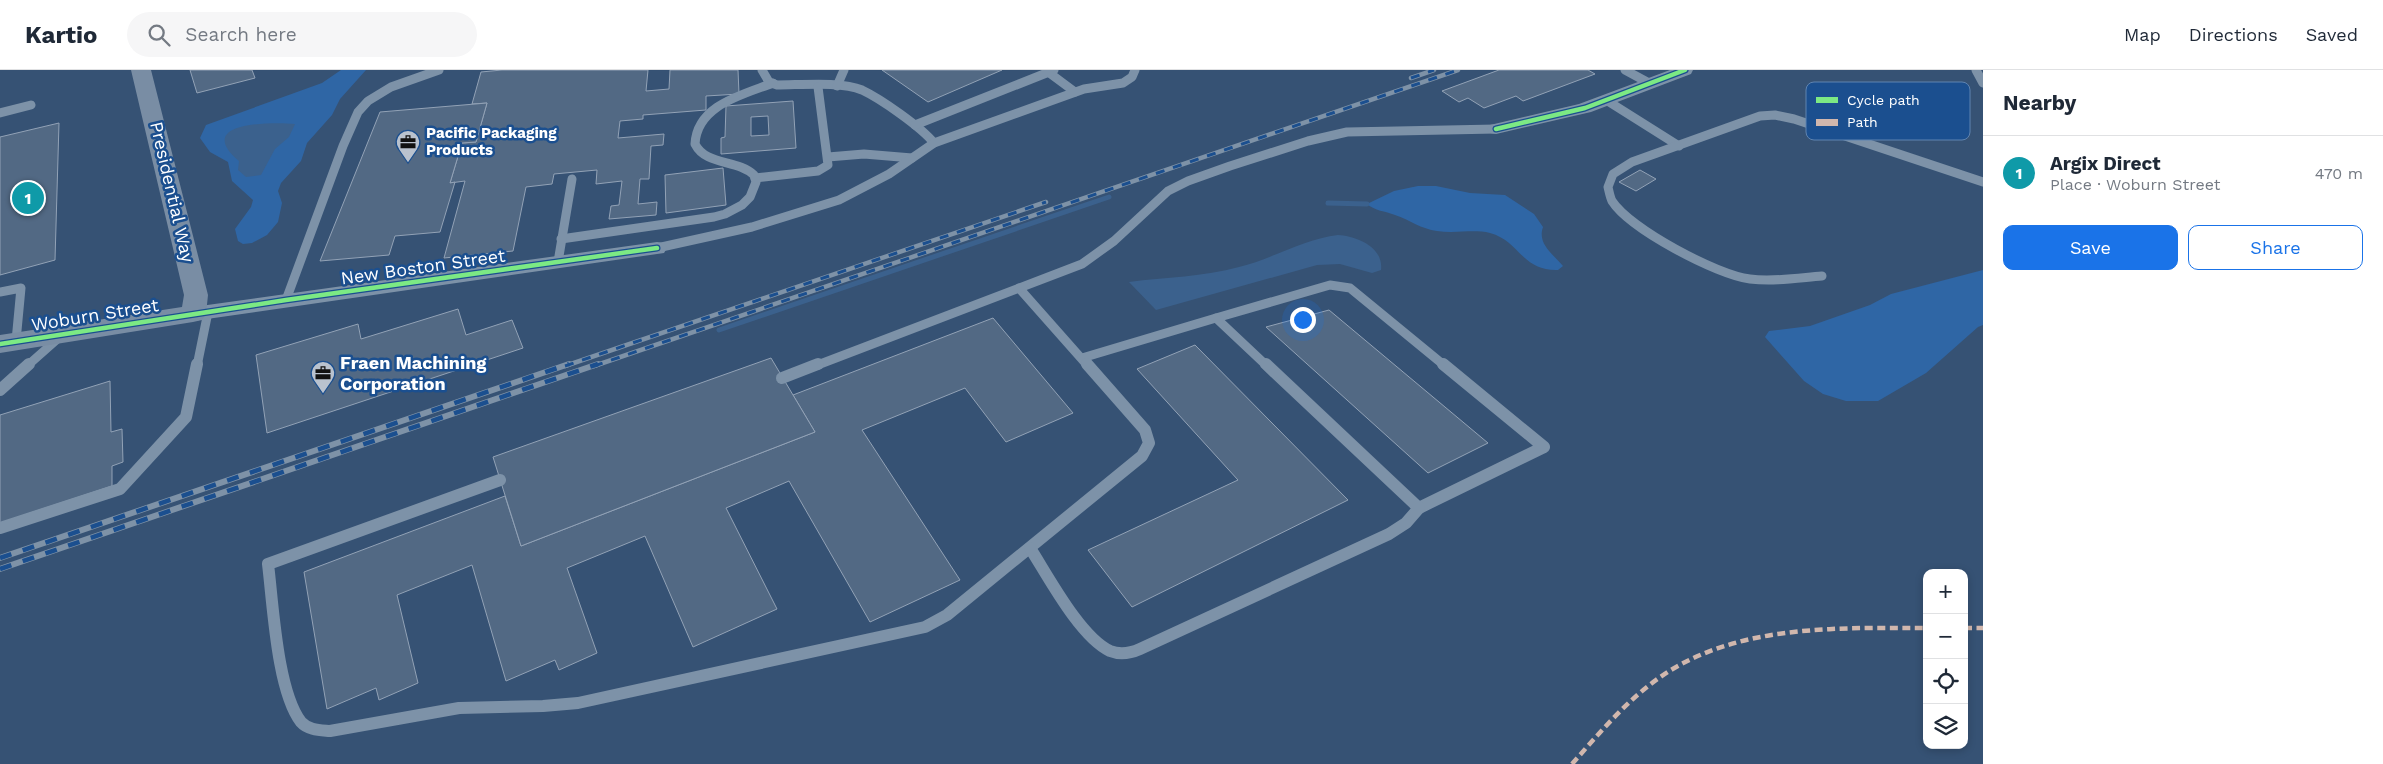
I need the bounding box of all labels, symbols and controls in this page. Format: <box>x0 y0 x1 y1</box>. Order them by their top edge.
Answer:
search box <box>127 12 477 57</box>
text: Kartio <box>25 21 97 49</box>
icon: search <box>145 21 173 49</box>
text: Search here <box>185 23 297 46</box>
text: Map <box>2124 24 2161 45</box>
text: Directions <box>2189 24 2278 45</box>
text: Saved <box>2306 24 2358 45</box>
legend <box>1806 82 1970 140</box>
text: Nearby <box>2003 90 2076 115</box>
text: Cycle path <box>1847 92 1920 108</box>
text: Path <box>1847 114 1878 130</box>
street label: Presidential Way <box>146 119 199 265</box>
place label: Pacific Packaging Products <box>426 124 557 159</box>
office icon: Pacific Packaging Products <box>395 129 421 163</box>
text: Argix Direct <box>2050 152 2161 175</box>
text: 1 <box>2016 164 2022 183</box>
text: 470 m <box>2315 164 2363 183</box>
text: Place · Woburn Street <box>2050 175 2220 194</box>
pin: 1 <box>12 179 44 217</box>
button: Save <box>2003 225 2178 270</box>
button: Share <box>2188 225 2363 270</box>
street label: New Boston Street <box>339 245 507 288</box>
street label: Woburn Street <box>30 294 161 335</box>
your location <box>1290 307 1316 333</box>
place label: Fraen Machining Corporation <box>340 352 487 394</box>
office icon: Fraen Machining Corporation <box>310 360 336 394</box>
map controls <box>1923 569 1968 749</box>
button: + <box>1923 569 1968 614</box>
button: − <box>1923 614 1968 659</box>
button: locate <box>1923 659 1968 704</box>
button: layers <box>1923 704 1968 749</box>

